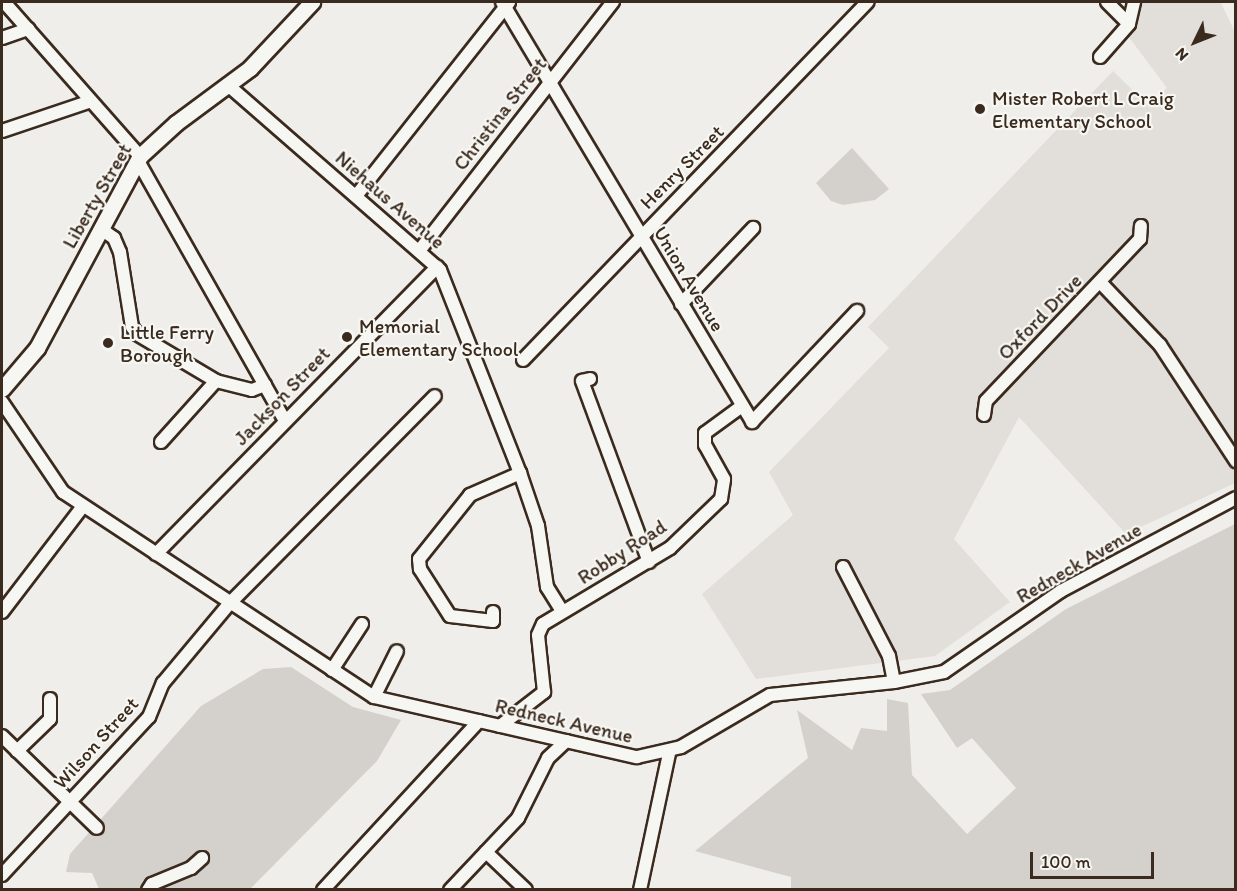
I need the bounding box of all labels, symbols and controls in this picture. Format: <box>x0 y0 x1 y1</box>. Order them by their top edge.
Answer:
north arrow <box>1165 12 1225 72</box>
text: N <box>1171 44 1192 65</box>
street label: Christina Street <box>449 53 551 175</box>
place label: Mister Robert L Craig Elementary School <box>992 86 1174 133</box>
marker: Mister Robert L Craig Elementary School <box>973 102 987 116</box>
street label: Henry Street <box>635 120 729 214</box>
street label: Liberty Street <box>57 139 137 253</box>
street label: Niehaus Avenue <box>331 146 449 254</box>
street label: Union Avenue <box>648 222 730 336</box>
street label: Oxford Drive <box>993 269 1087 365</box>
place label: Memorial Elementary School <box>359 314 518 361</box>
place label: Little Ferry Borough <box>120 320 213 367</box>
marker: Memorial Elementary School <box>340 330 354 344</box>
marker: Little Ferry Borough <box>101 336 115 350</box>
street label: Jackson Street <box>229 342 335 450</box>
street label: Robby Road <box>574 515 670 589</box>
street label: Redneck Avenue <box>1013 518 1145 608</box>
street label: Wilson Street <box>48 692 144 794</box>
street label: Redneck Avenue <box>493 694 635 748</box>
scale bar <box>1033 840 1158 878</box>
text: 100 m <box>1041 851 1091 873</box>

